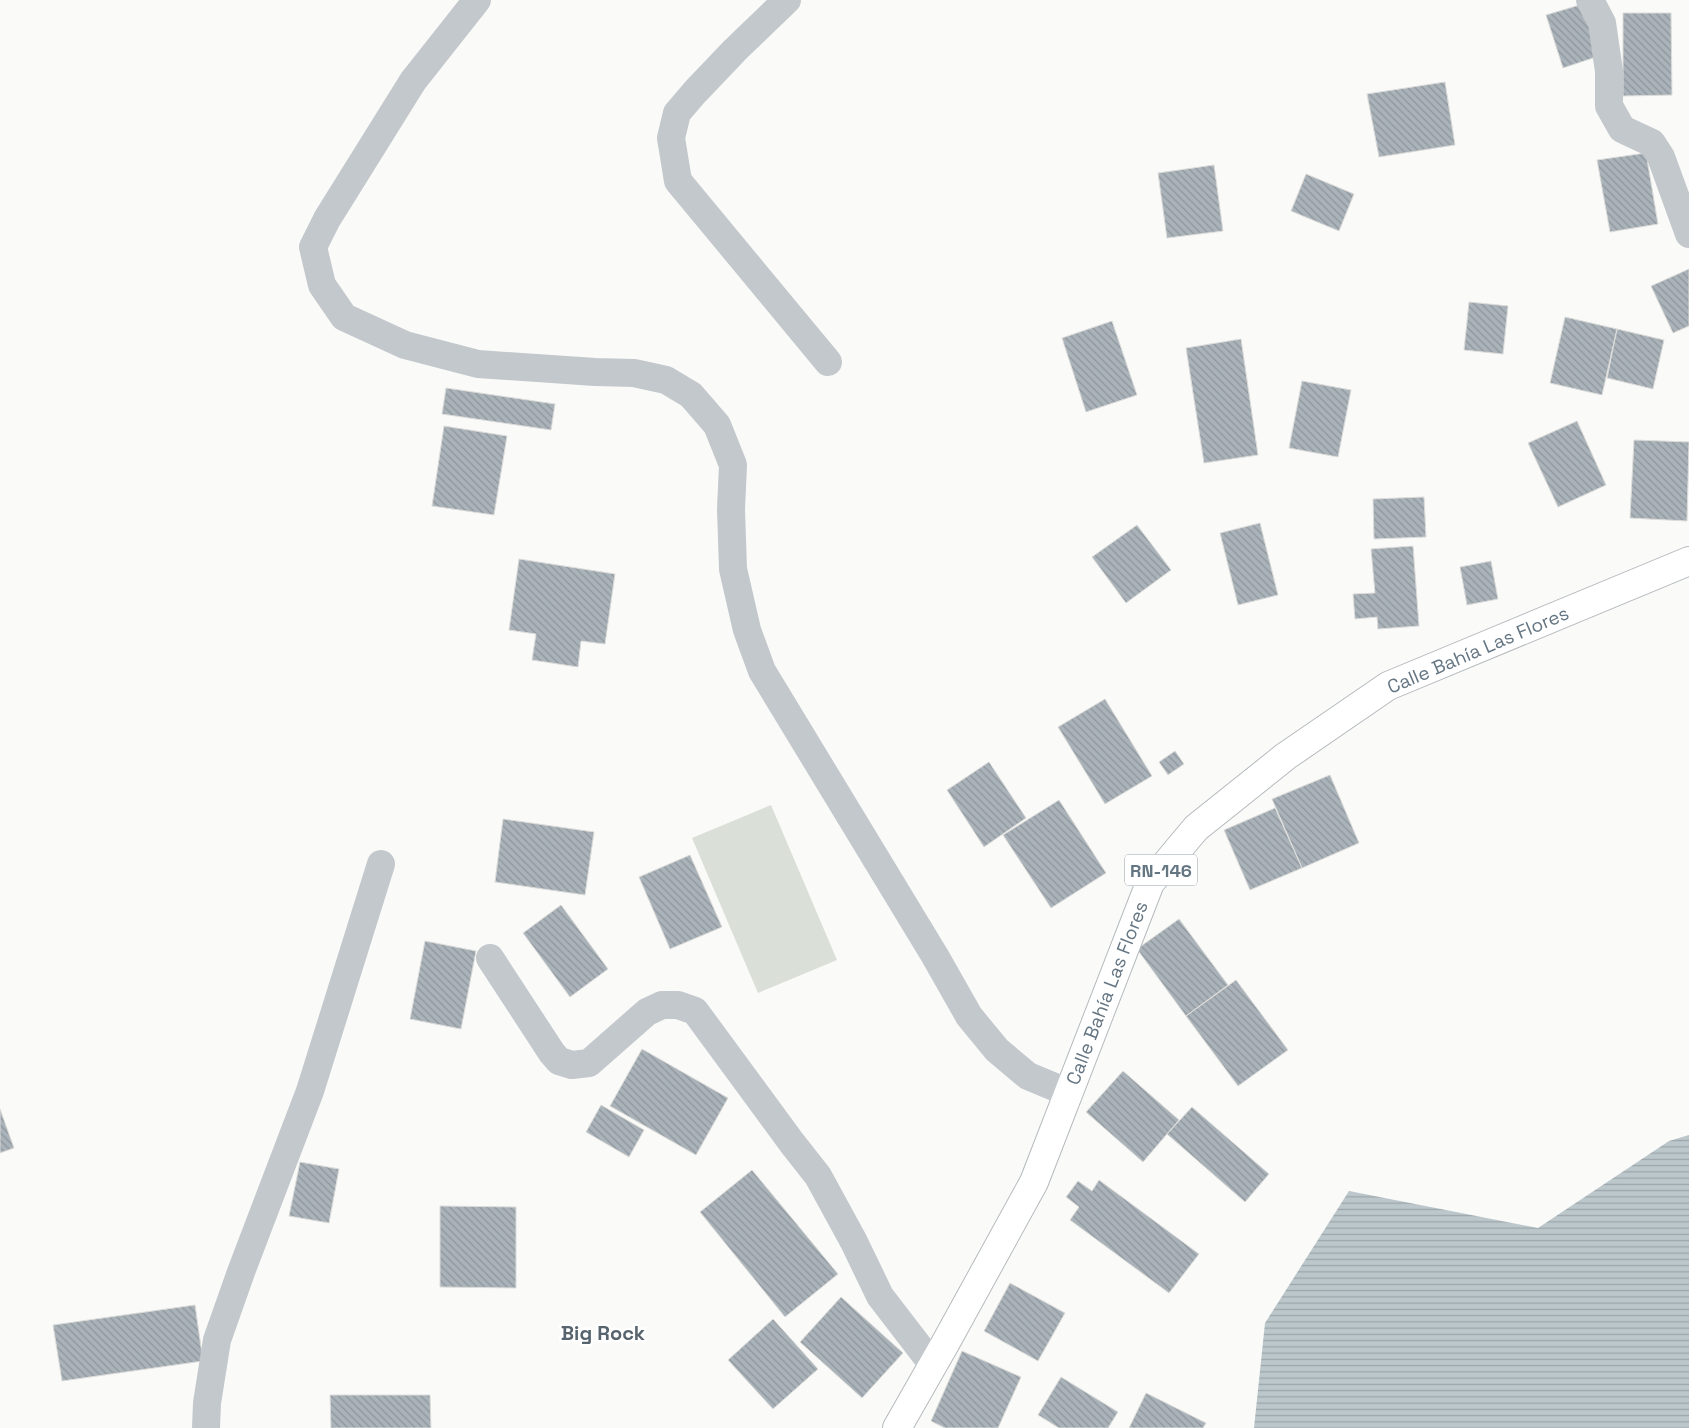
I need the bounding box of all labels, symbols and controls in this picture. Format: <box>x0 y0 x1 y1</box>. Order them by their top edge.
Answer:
street label: Calle Bahía Las Flores <box>1383 600 1573 700</box>
road number: RN-146 <box>1125 854 1197 886</box>
street label: Calle Bahía Las Flores <box>1060 897 1154 1089</box>
district label: Big Rock <box>561 1320 645 1346</box>

